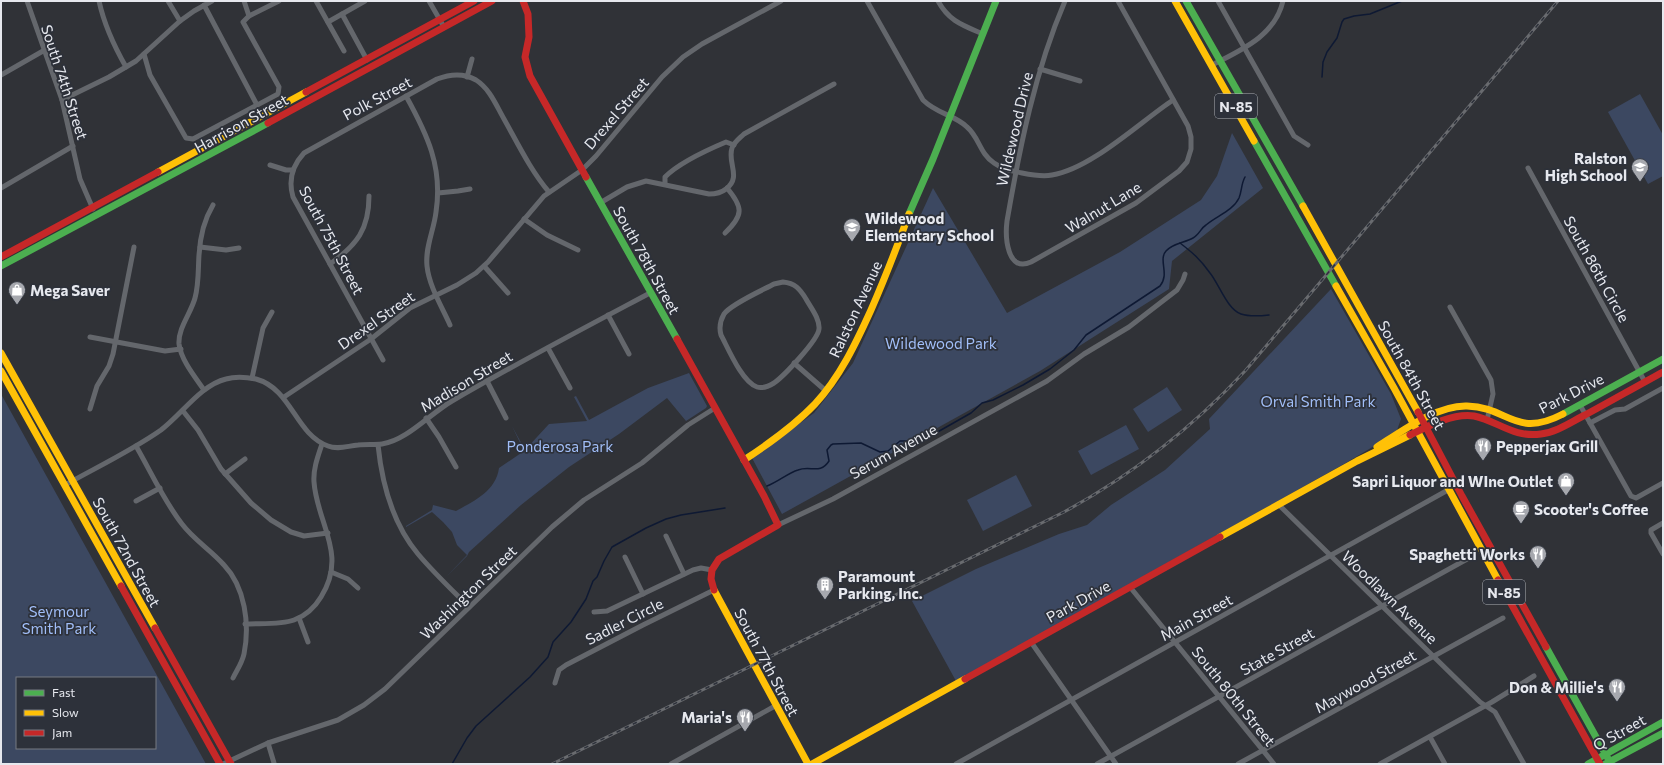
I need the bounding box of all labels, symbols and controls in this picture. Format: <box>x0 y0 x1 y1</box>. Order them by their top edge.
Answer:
street label: South 74th Street <box>38 22 92 142</box>
street label: Wildewood Drive <box>992 70 1036 188</box>
street label: Polk Street <box>340 72 414 124</box>
street label: Drexel Street <box>580 73 652 153</box>
street label: Harrison Street <box>191 90 291 156</box>
road number: N-85 <box>1215 94 1257 118</box>
place label: Ralston High School <box>1545 149 1627 184</box>
school or university icon: Ralston High School <box>1630 157 1650 182</box>
street label: Walnut Lane <box>1062 177 1144 237</box>
street label: South 75th Street <box>296 183 368 297</box>
street label: South 78th Street <box>610 203 684 317</box>
place label: Wildewood Elementary School <box>865 209 994 244</box>
street label: South 86th Circle <box>1560 213 1634 325</box>
school or university icon: Wildewood Elementary School <box>842 217 862 242</box>
street label: Ralston Avenue <box>825 258 885 360</box>
shop icon: Mega Saver <box>7 280 27 305</box>
place label: Mega Saver <box>30 281 110 299</box>
street label: Drexel Street <box>334 287 418 353</box>
street label: South 84th Street <box>1375 317 1449 433</box>
park label: Wildewood Park <box>885 334 997 352</box>
street label: Madison Street <box>417 346 515 416</box>
street label: Park Drive <box>1536 369 1607 417</box>
park label: Orval Smith Park <box>1260 392 1376 410</box>
street label: Serum Avenue <box>846 420 940 482</box>
restaurant icon: Pepperjax Grill <box>1473 436 1493 461</box>
park label: Ponderosa Park <box>507 437 613 455</box>
place label: Pepperjax Grill <box>1496 437 1598 455</box>
shop icon: Sapri Liquor and WIne Outlet <box>1556 471 1576 496</box>
place label: Sapri Liquor and WIne Outlet <box>1352 472 1553 490</box>
street label: South 72nd Street <box>89 494 165 610</box>
cafe icon: Scooter's Coffee <box>1511 499 1531 524</box>
place label: Scooter's Coffee <box>1534 500 1648 518</box>
street label: Washington Street <box>416 541 520 643</box>
restaurant icon: Spaghetti Works <box>1528 544 1548 569</box>
place label: Spaghetti Works <box>1409 545 1525 563</box>
street label: Woodlawn Avenue <box>1338 547 1442 647</box>
place label: Paramount Parking, Inc. <box>838 567 923 602</box>
building icon: Paramount Parking, Inc. <box>815 575 835 600</box>
street label: Park Drive <box>1043 576 1113 626</box>
road number: N-85 <box>1483 580 1525 604</box>
street label: Main Street <box>1157 590 1235 644</box>
street label: Sadler Circle <box>582 594 666 648</box>
park label: Seymour Smith Park <box>22 602 96 637</box>
street label: South 77th Street <box>731 605 803 719</box>
street label: State Street <box>1237 623 1317 679</box>
street label: South 80th Street <box>1188 643 1280 749</box>
street label: Maywood Street <box>1311 646 1419 716</box>
legend <box>16 677 156 749</box>
restaurant icon: Don & Millie's <box>1607 677 1627 702</box>
place label: Don & Millie's <box>1509 678 1604 696</box>
text: Fast <box>52 685 75 699</box>
text: Slow <box>52 705 79 719</box>
restaurant icon: Maria's <box>735 707 755 732</box>
place label: Maria's <box>681 708 732 726</box>
street label: Q Street <box>1589 710 1649 754</box>
text: Jam <box>52 725 72 740</box>

